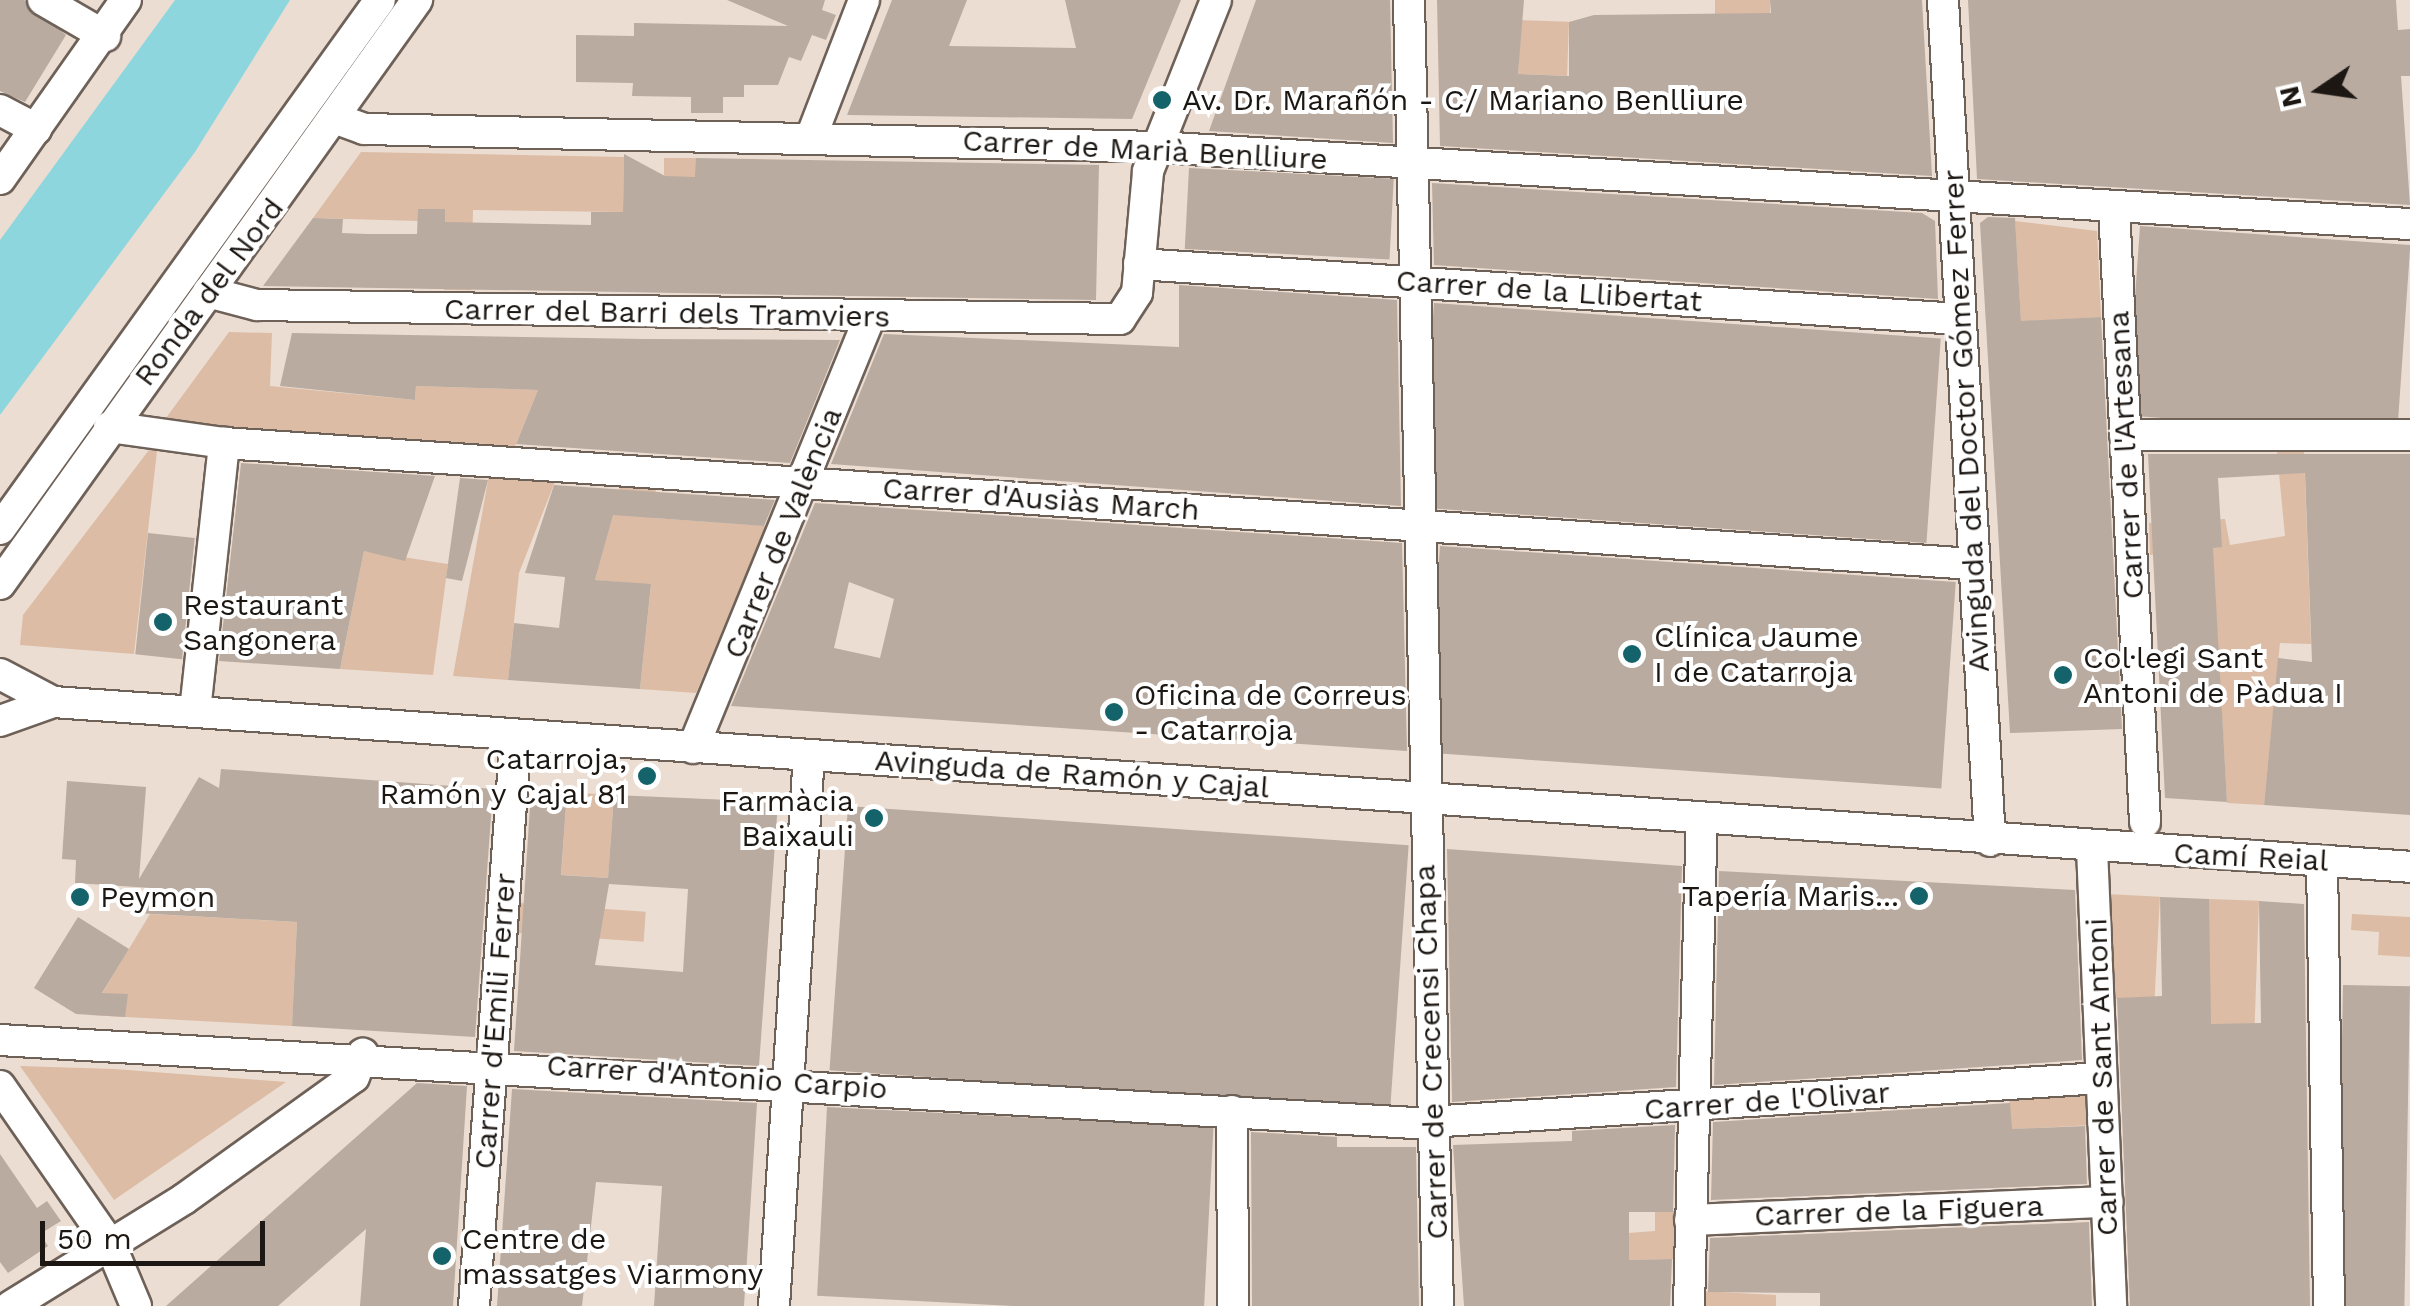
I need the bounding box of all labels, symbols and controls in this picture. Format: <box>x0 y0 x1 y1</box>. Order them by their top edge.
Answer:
north arrow <box>2270 40 2370 140</box>
place label: Av. Dr. Marañón - C/ Mariano Benlliure <box>1182 82 1744 118</box>
text: N <box>2272 83 2309 111</box>
marker: Av. Dr. Marañón - C/ Mariano Benlliure <box>1151 89 1173 111</box>
street label: Carrer de Marià Benlliure <box>961 122 1329 178</box>
street label: Avinguda del Doctor Gómez Ferrer <box>1935 167 1997 675</box>
street label: Ronda del Nord <box>126 190 292 394</box>
street label: Carrer de la Llibertat <box>1394 262 1704 320</box>
street label: Carrer del Barri dels Tramviers <box>442 291 892 335</box>
street label: Carrer de l'Artesana <box>2100 310 2152 600</box>
street label: Carrer de València <box>716 401 850 665</box>
street label: Carrer d'Ausiàs March <box>881 470 1201 528</box>
place label: Restaurant Sangonera <box>183 587 343 658</box>
marker: Restaurant Sangonera <box>152 611 174 633</box>
place label: Clínica Jaume I de Catarroja <box>1654 619 1860 690</box>
place label: Col·legi Sant Antoni de Pàdua I <box>2083 640 2344 710</box>
marker: Clínica Jaume I de Catarroja <box>1619 641 1645 667</box>
marker: Col·legi Sant Antoni de Pàdua I <box>2052 664 2074 686</box>
place label: Oficina de Correus - Catarroja <box>1134 677 1407 748</box>
marker: Oficina de Correus - Catarroja <box>1103 701 1125 723</box>
place label: Catarroja, Ramón y Cajal 81 <box>377 741 627 812</box>
street label: Avinguda de Ramón y Cajal <box>872 742 1272 806</box>
marker: Catarroja, Ramón y Cajal 81 <box>636 765 658 787</box>
place label: Farmàcia Baixauli <box>721 783 854 854</box>
marker: Farmàcia Baixauli <box>863 807 885 829</box>
street label: Camí Reial <box>2173 835 2329 879</box>
street label: Carrer de Crecensi Chapa <box>1406 864 1456 1240</box>
street label: Carrer d'Emili Ferrer <box>467 871 523 1171</box>
place label: Tapería Maris... <box>1681 878 1899 914</box>
place label: Peymon <box>100 879 215 915</box>
marker: Tapería Maris... <box>1908 885 1930 907</box>
marker: Peymon <box>69 886 91 908</box>
street label: Carrer de Sant Antoni <box>2078 916 2126 1238</box>
street label: Carrer d'Antonio Carpio <box>545 1047 889 1107</box>
street label: Carrer de l'Olivar <box>1642 1074 1892 1128</box>
street label: Carrer de la Figuera <box>1753 1188 2045 1234</box>
scale bar <box>45 1201 270 1263</box>
text: 50 m <box>57 1221 132 1256</box>
place label: Centre de massatges Viarmony <box>462 1221 764 1292</box>
marker: Centre de massatges Viarmony <box>431 1245 453 1267</box>

